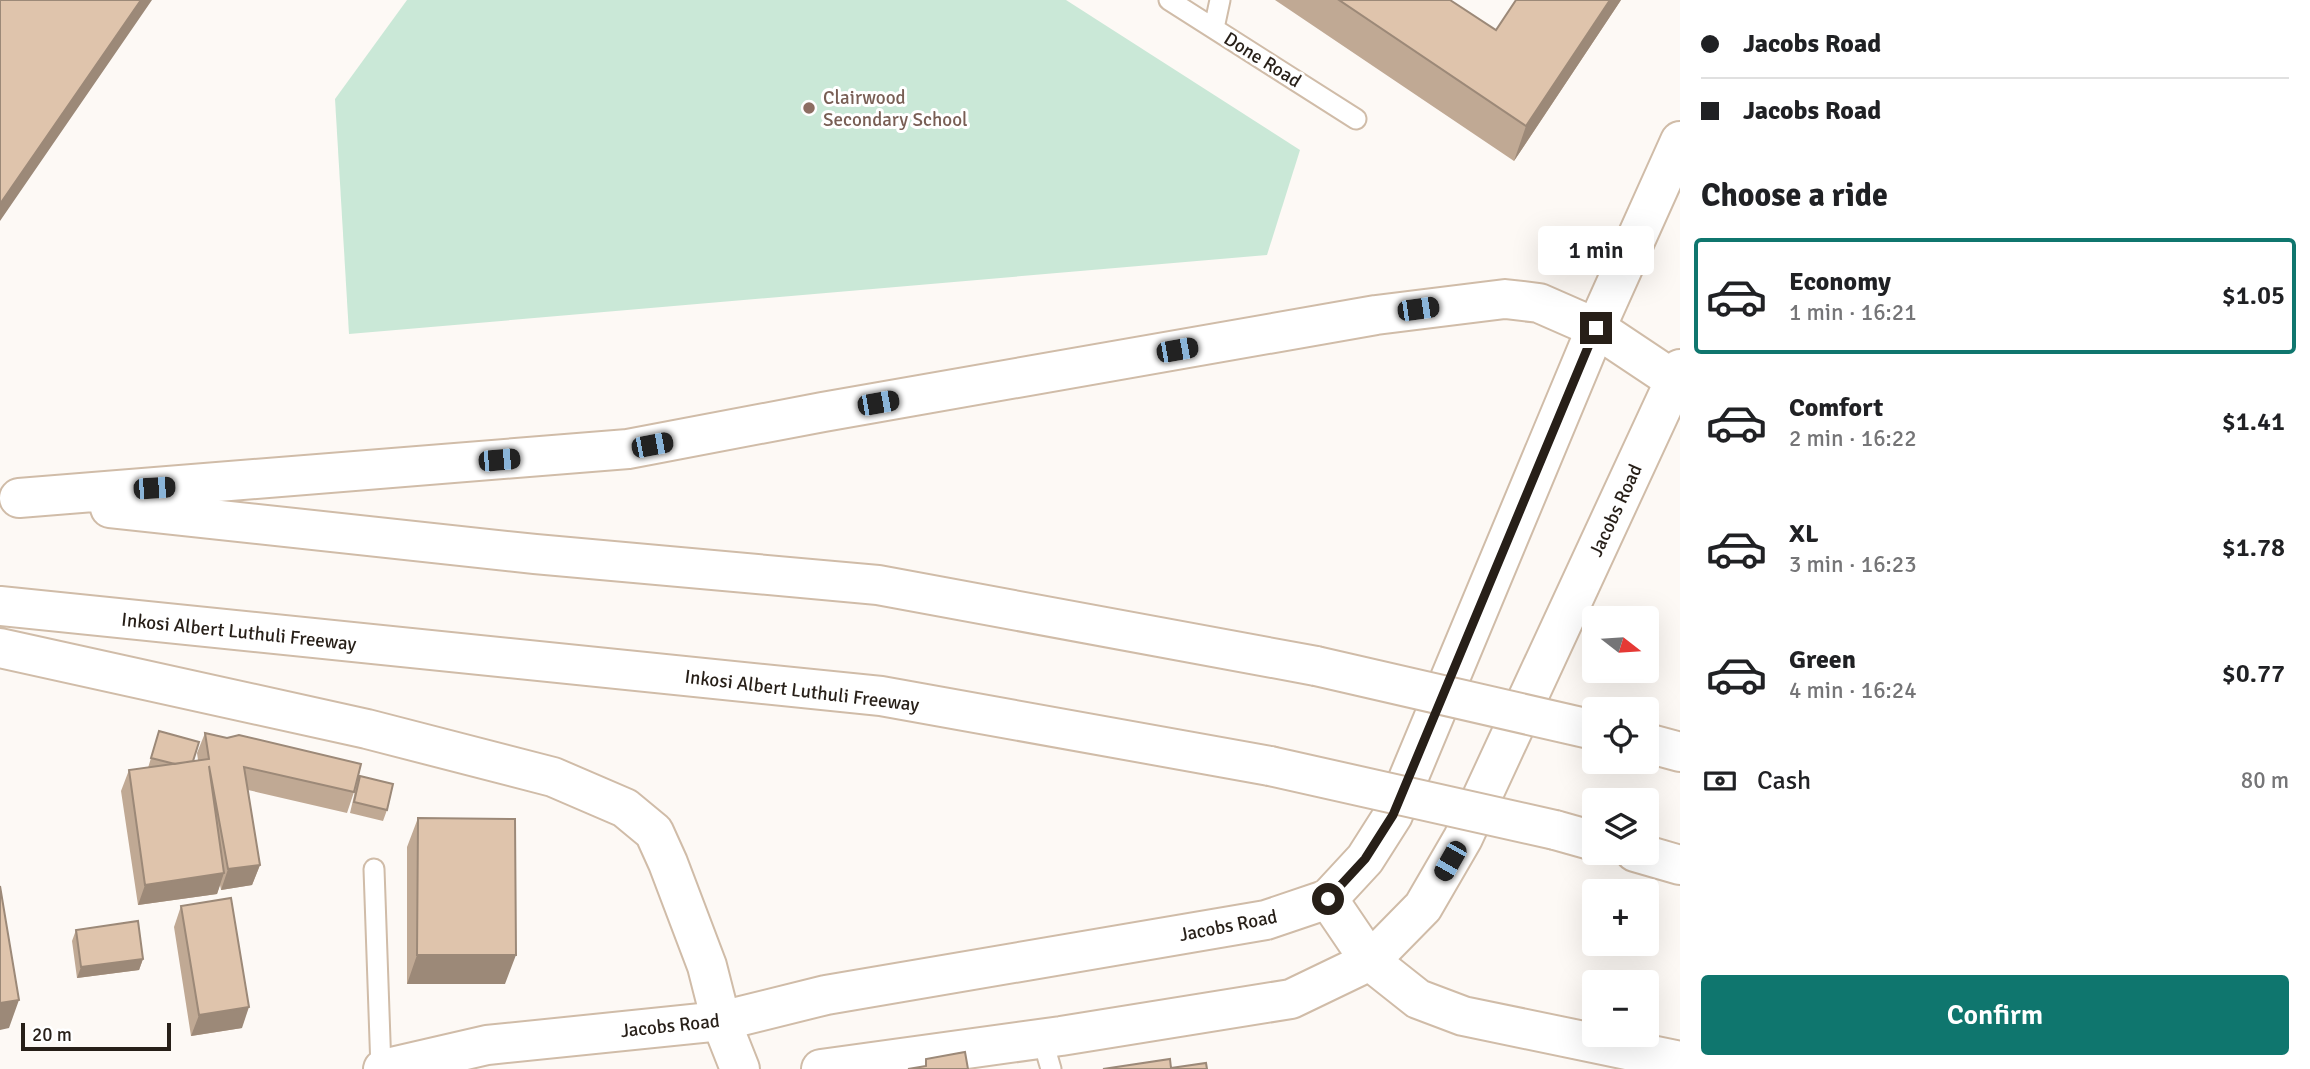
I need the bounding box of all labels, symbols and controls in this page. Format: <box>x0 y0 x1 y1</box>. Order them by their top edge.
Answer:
street label: Done Road <box>1219 27 1306 93</box>
text: Jacobs Road <box>1743 28 1881 60</box>
place label: Clairwood Secondary School <box>823 86 968 132</box>
text: Jacobs Road <box>1743 95 1881 127</box>
marker: Clairwood Secondary School <box>801 100 817 116</box>
text: Choose a ride <box>1701 176 1888 215</box>
callout: 1 min <box>1538 226 1654 276</box>
text: 1 min <box>1568 236 1624 265</box>
icon: car <box>1705 265 1768 328</box>
text: Economy <box>1789 266 1891 298</box>
text: $1.05 <box>2222 280 2285 312</box>
car <box>1396 296 1441 322</box>
text: 1 min · 16:21 <box>1789 298 1917 327</box>
route end <box>1580 312 1612 344</box>
car <box>1155 336 1200 364</box>
car <box>856 389 901 417</box>
icon: car <box>1705 391 1768 454</box>
text: Comfort <box>1789 392 1883 424</box>
text: $1.41 <box>2222 406 2285 438</box>
text: 2 min · 16:22 <box>1789 424 1917 453</box>
car <box>630 431 675 459</box>
car <box>478 448 521 472</box>
street label: Jacobs Road <box>1584 460 1648 561</box>
car <box>133 476 176 500</box>
icon: car <box>1705 517 1768 580</box>
text: XL <box>1789 518 1819 550</box>
text: $1.78 <box>2222 532 2285 564</box>
text: 3 min · 16:23 <box>1789 550 1917 579</box>
north arrow <box>1582 606 1659 682</box>
map controls <box>1582 606 1659 1047</box>
street label: Inkosi Albert Luthuli Freeway <box>120 608 358 656</box>
icon: car <box>1705 643 1768 706</box>
text: Green <box>1789 644 1856 676</box>
text: $0.77 <box>2222 658 2285 690</box>
street label: Inkosi Albert Luthuli Freeway <box>683 665 921 717</box>
text: 4 min · 16:24 <box>1789 676 1917 705</box>
button: locate <box>1582 697 1659 774</box>
icon: cash <box>1701 762 1739 800</box>
text: Cash <box>1757 765 1811 797</box>
text: 80 m <box>2241 766 2289 795</box>
button: layers <box>1582 788 1659 865</box>
car <box>1431 838 1470 884</box>
button: + <box>1582 879 1659 956</box>
route start <box>1312 883 1344 915</box>
street label: Jacobs Road <box>1177 905 1279 947</box>
button: − <box>1582 970 1659 1047</box>
button: Confirm <box>1701 975 2289 1055</box>
street label: Jacobs Road <box>619 1009 721 1043</box>
scale bar <box>21 1020 172 1052</box>
text: 20 m <box>32 1023 72 1047</box>

